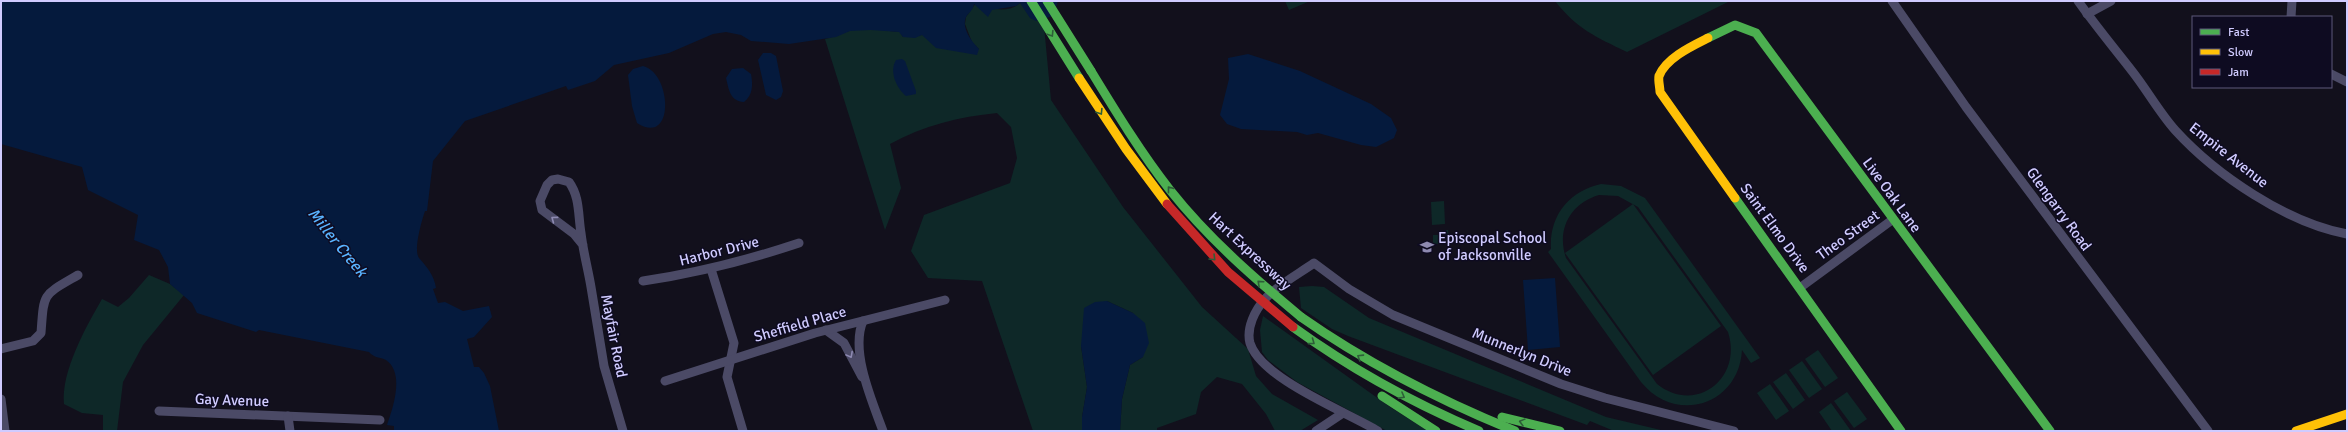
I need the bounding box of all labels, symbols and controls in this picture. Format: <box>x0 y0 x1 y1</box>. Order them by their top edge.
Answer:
legend <box>2192 16 2332 88</box>
text: Fast <box>2228 25 2249 40</box>
one-way arrow <box>1047 30 1054 37</box>
text: Slow <box>2228 45 2253 60</box>
text: Jam <box>2228 65 2249 80</box>
one-way arrow <box>1095 107 1102 114</box>
street label: Empire Avenue <box>2186 119 2272 191</box>
street label: Live Oak Lane <box>1859 154 1925 236</box>
street label: Glengarry Road <box>2023 164 2095 254</box>
street label: Saint Elmo Drive <box>1736 180 1814 276</box>
one-way arrow <box>1168 187 1175 194</box>
water label: Miller Creek <box>303 204 372 283</box>
street label: Theo Street <box>1813 206 1883 264</box>
street label: Hart Expressway <box>1205 208 1295 294</box>
one-way arrow <box>552 217 559 224</box>
place label: Episcopal School of Jacksonville <box>1438 229 1547 264</box>
street label: Harbor Drive <box>677 232 761 270</box>
school or university icon: Episcopal School of Jacksonville <box>1419 239 1435 255</box>
one-way arrow <box>1208 253 1216 261</box>
one-way arrow <box>1257 280 1265 288</box>
street label: Mayfair Road <box>597 293 631 379</box>
street label: Sheffield Place <box>752 302 848 346</box>
street label: Munnerlyn Drive <box>1469 324 1575 380</box>
one-way arrow <box>1308 337 1315 344</box>
one-way arrow <box>846 351 853 358</box>
one-way arrow <box>1357 354 1364 362</box>
street label: Gay Avenue <box>195 390 269 410</box>
one-way arrow <box>1398 392 1405 399</box>
one-way arrow <box>1519 418 1526 427</box>

